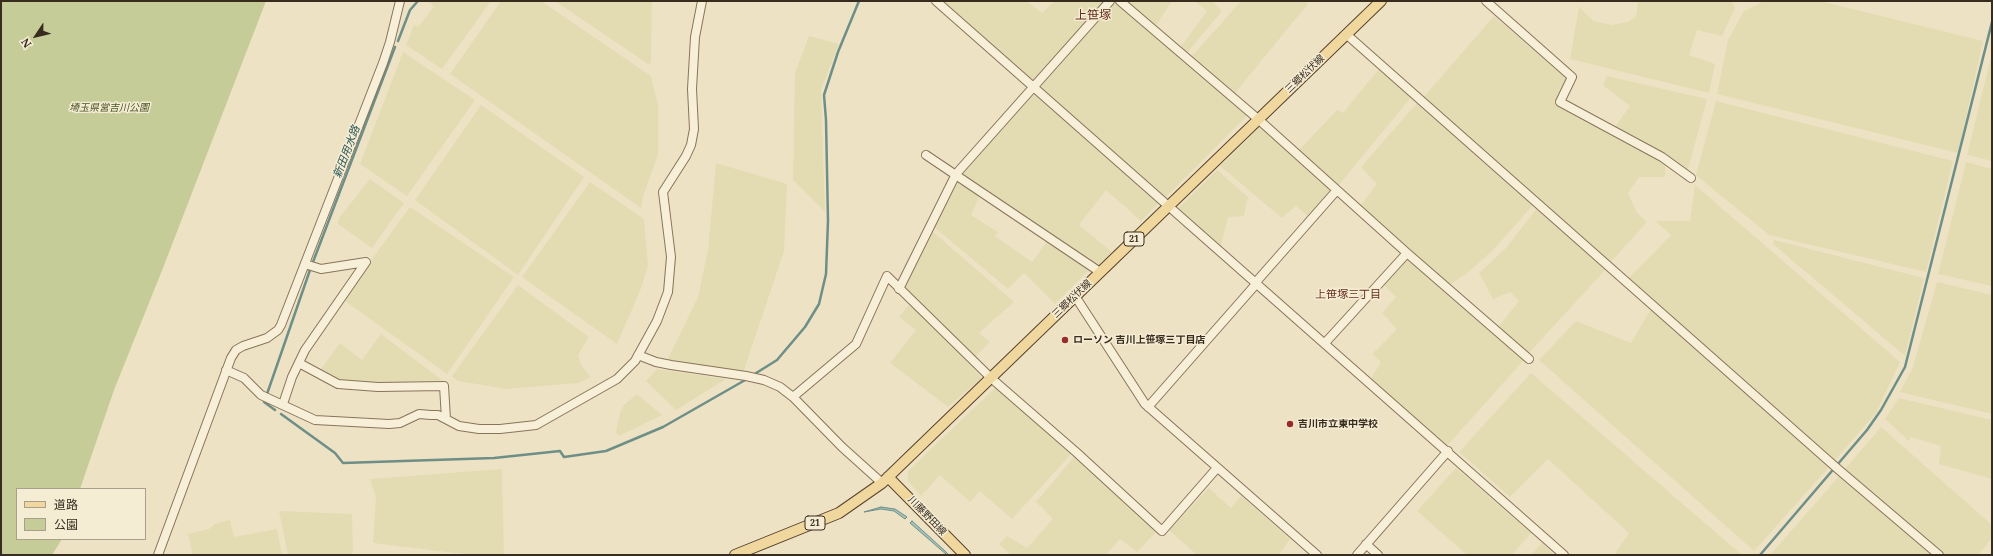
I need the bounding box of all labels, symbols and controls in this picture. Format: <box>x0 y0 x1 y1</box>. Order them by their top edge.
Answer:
district label: 上笹塚 <box>1075 9 1111 23</box>
north arrow <box>16 16 56 56</box>
text: N <box>17 35 34 51</box>
street label: 三郷松伏線 <box>1283 52 1327 96</box>
park label: 埼玉県営吉川公園 <box>69 102 149 114</box>
water label: 新田用水路 <box>331 124 363 180</box>
road number: 21 <box>1124 232 1144 246</box>
street label: 三郷松伏線 <box>1050 277 1094 321</box>
district label: 上笹塚三丁目 <box>1315 288 1381 302</box>
place label: ローソン 吉川上笹塚三丁目店 <box>1073 334 1206 346</box>
marker: ローソン 吉川上笹塚三丁目店 <box>1060 335 1070 345</box>
place label: 吉川市立東中学校 <box>1298 418 1378 430</box>
marker: 吉川市立東中学校 <box>1285 419 1295 429</box>
legend <box>16 488 146 540</box>
street label: 川藤野田線 <box>905 494 949 538</box>
text: 道路 <box>54 496 78 513</box>
text: 公園 <box>54 516 78 533</box>
road number: 21 <box>805 516 825 530</box>

